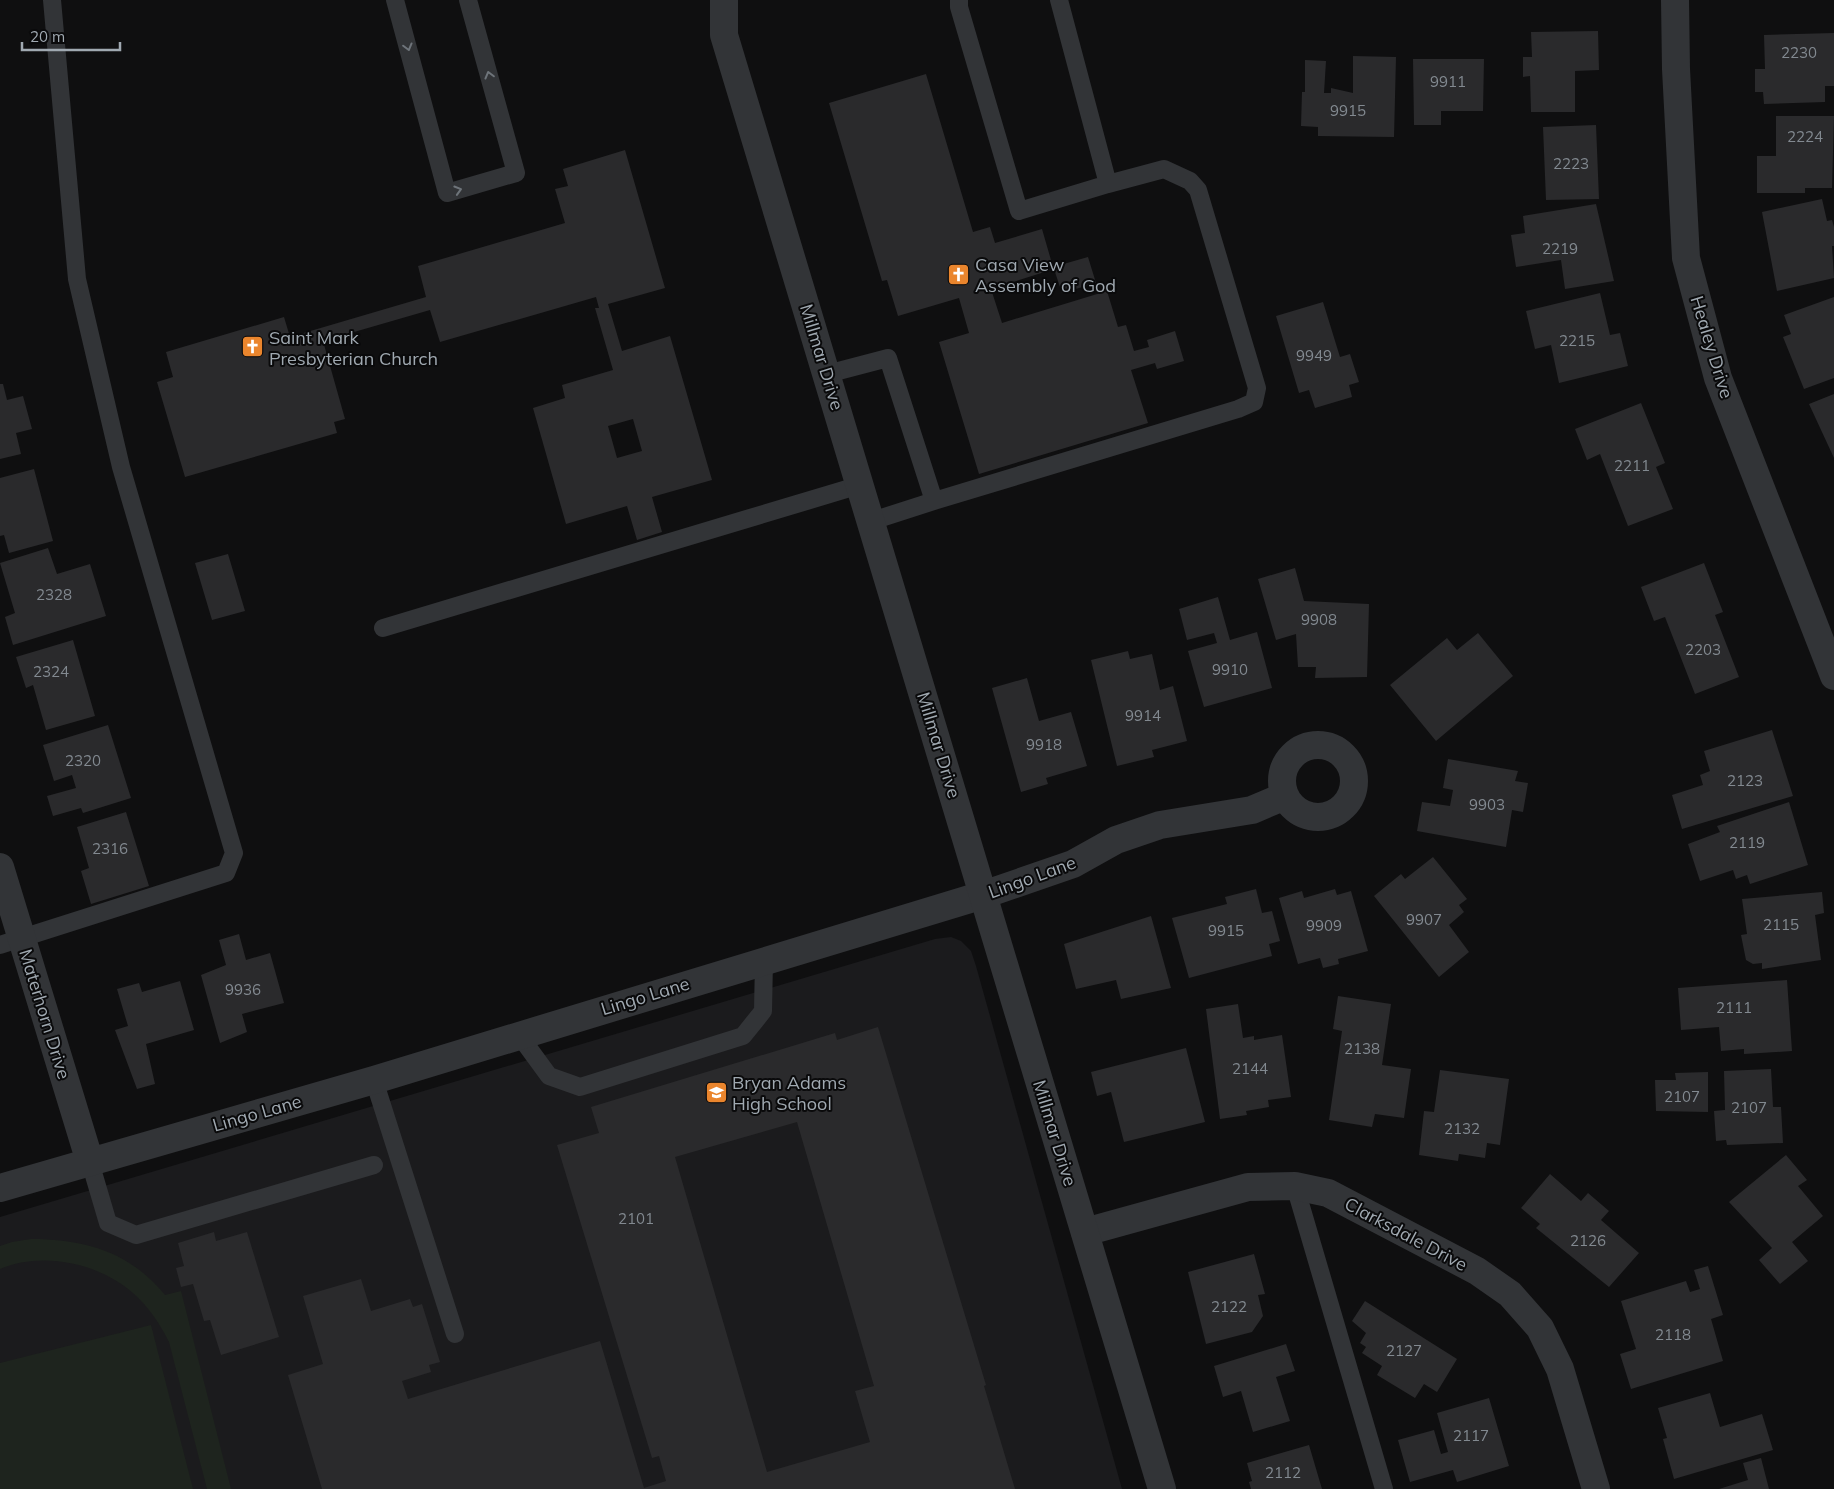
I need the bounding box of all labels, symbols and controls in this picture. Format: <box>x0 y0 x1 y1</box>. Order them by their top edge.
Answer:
scale bar <box>22 20 120 52</box>
text: 20 m <box>30 27 65 46</box>
one-way arrow <box>402 42 412 51</box>
house number: 2230 <box>1781 43 1817 62</box>
one-way arrow <box>484 70 495 79</box>
house number: 9911 <box>1430 72 1466 91</box>
house number: 9915 <box>1330 101 1366 120</box>
house number: 2224 <box>1787 127 1823 146</box>
house number: 2223 <box>1553 154 1589 173</box>
one-way arrow <box>453 186 461 196</box>
house number: 2219 <box>1542 239 1578 258</box>
place label: Casa View Assembly of God <box>975 253 1116 297</box>
church icon: Casa View Assembly of God <box>947 262 971 286</box>
street label: Healey Drive <box>1685 293 1739 401</box>
street label: Millmar Drive <box>795 301 849 413</box>
place label: Saint Mark Presbyterian Church <box>269 326 438 370</box>
house number: 2215 <box>1559 331 1595 350</box>
church icon: Saint Mark Presbyterian Church <box>241 335 265 359</box>
house number: 9949 <box>1296 346 1332 365</box>
house number: 2211 <box>1614 456 1650 475</box>
house number: 2328 <box>36 585 72 604</box>
house number: 9908 <box>1301 610 1337 629</box>
house number: 2203 <box>1685 640 1721 659</box>
house number: 9910 <box>1212 660 1248 679</box>
house number: 2324 <box>33 662 69 681</box>
street label: Millmar Drive <box>912 689 966 801</box>
house number: 9914 <box>1125 706 1161 725</box>
house number: 9918 <box>1026 735 1062 754</box>
house number: 2320 <box>65 751 101 770</box>
house number: 2123 <box>1727 771 1763 790</box>
house number: 9903 <box>1469 795 1505 814</box>
house number: 2119 <box>1729 833 1765 852</box>
house number: 2316 <box>92 839 128 858</box>
street label: Lingo Lane <box>985 851 1079 903</box>
house number: 9907 <box>1406 910 1442 929</box>
house number: 2115 <box>1763 915 1799 934</box>
house number: 9909 <box>1306 916 1342 935</box>
house number: 9915 <box>1208 921 1244 940</box>
street label: Materhorn Drive <box>14 946 76 1082</box>
street label: Lingo Lane <box>598 972 692 1020</box>
house number: 9936 <box>225 980 261 999</box>
house number: 2111 <box>1716 998 1752 1017</box>
house number: 2138 <box>1344 1039 1380 1058</box>
house number: 2144 <box>1232 1059 1268 1078</box>
place label: Bryan Adams High School <box>732 1071 846 1115</box>
street label: Millmar Drive <box>1028 1077 1082 1189</box>
school or university icon: Bryan Adams High School <box>704 1080 728 1104</box>
house number: 2107 <box>1664 1087 1700 1106</box>
street label: Lingo Lane <box>210 1089 304 1137</box>
house number: 2107 <box>1731 1098 1767 1117</box>
house number: 2132 <box>1444 1119 1480 1138</box>
street label: Clarksdale Drive <box>1341 1192 1471 1276</box>
house number: 2101 <box>618 1209 654 1228</box>
house number: 2126 <box>1570 1231 1606 1250</box>
house number: 2122 <box>1211 1297 1247 1316</box>
house number: 2118 <box>1655 1325 1691 1344</box>
house number: 2127 <box>1386 1341 1422 1360</box>
house number: 2117 <box>1453 1426 1489 1445</box>
house number: 2112 <box>1265 1463 1301 1482</box>

